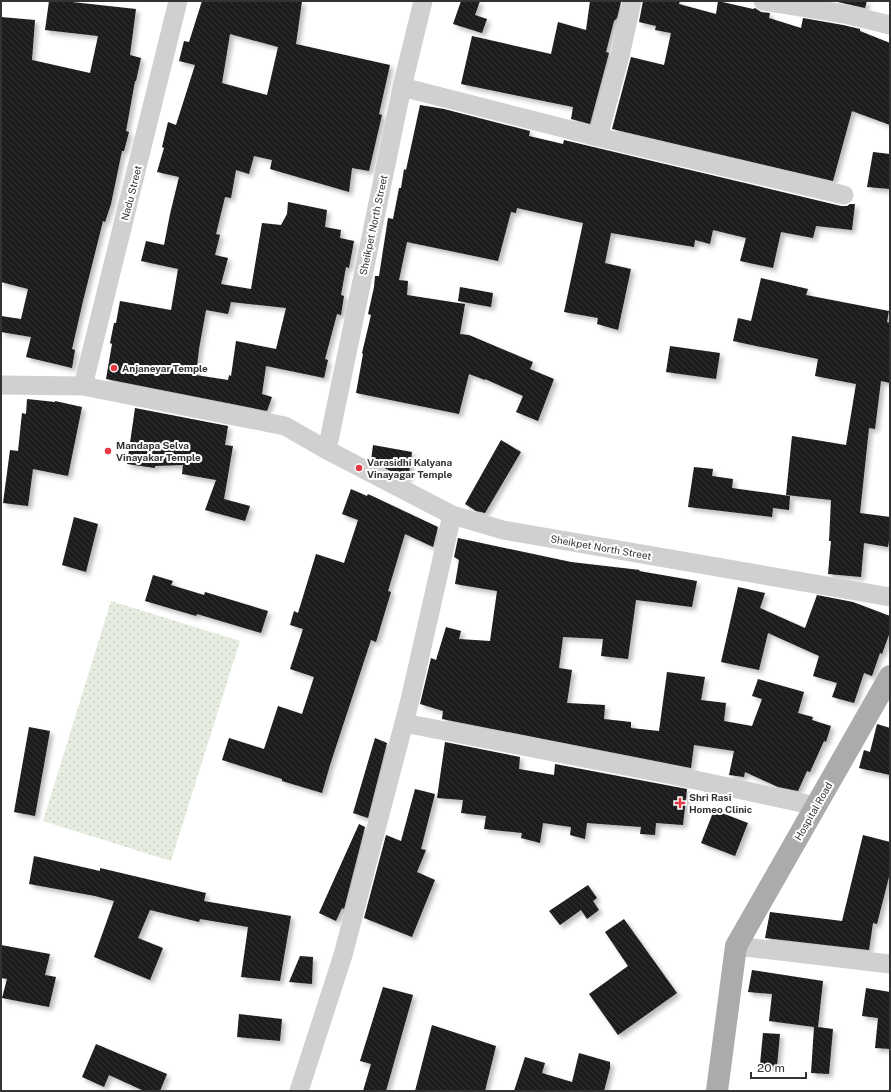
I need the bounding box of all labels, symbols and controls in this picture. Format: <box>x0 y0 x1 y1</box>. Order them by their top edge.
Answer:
street label: Nadu Street <box>118 164 144 222</box>
street label: Sheikpet North Street <box>357 174 390 276</box>
place label: Anjaneyar Temple <box>122 362 208 374</box>
marker: Anjaneyar Temple <box>109 363 119 373</box>
place label: Mandapa Selva Vinayakar Temple <box>116 439 201 463</box>
marker: Mandapa Selva Vinayakar Temple <box>103 446 113 456</box>
place label: Varasidhi Kalyana Vinayagar Temple <box>367 456 453 480</box>
marker: Varasidhi Kalyana Vinayagar Temple <box>354 463 364 473</box>
street label: Sheikpet North Street <box>550 532 652 562</box>
street label: Hospital Road <box>791 780 835 842</box>
place label: Shri Rasi Homeo Clinic <box>689 791 753 815</box>
marker: Shri Rasi Homeo Clinic <box>674 797 686 809</box>
scale bar <box>751 1054 806 1080</box>
text: 20 m <box>757 1061 785 1075</box>

